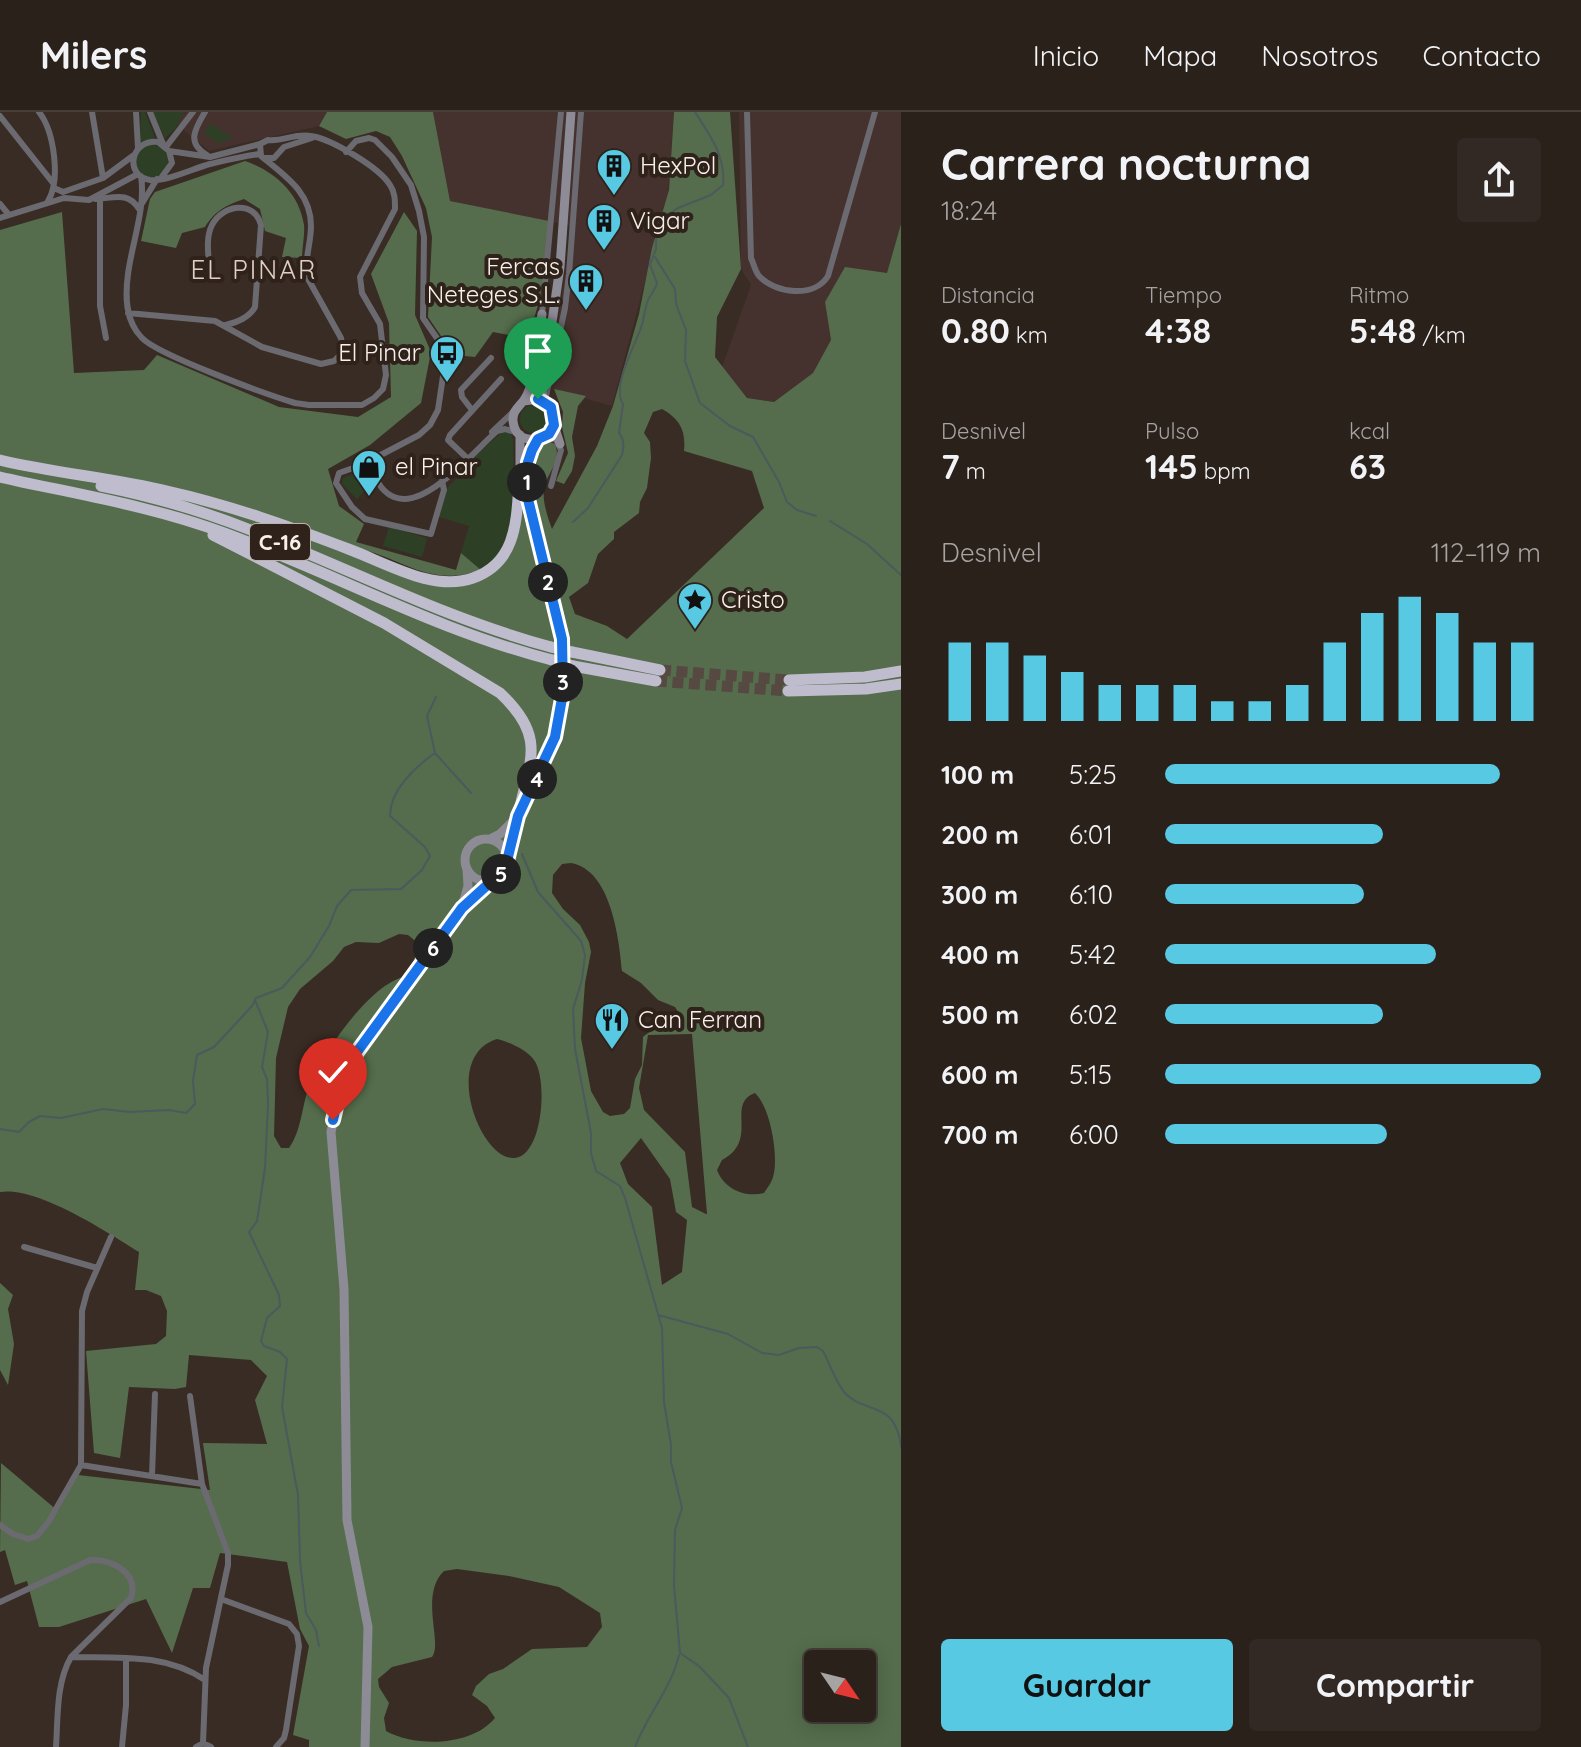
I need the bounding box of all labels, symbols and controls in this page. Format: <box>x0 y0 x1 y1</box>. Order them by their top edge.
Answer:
text: Milers <box>40 31 147 79</box>
text: Inicio <box>1033 38 1099 73</box>
text: Mapa <box>1143 38 1217 73</box>
text: Nosotros <box>1261 38 1378 73</box>
text: Contacto <box>1422 38 1541 73</box>
text: Carrera nocturna <box>941 136 1311 191</box>
button: share <box>1457 138 1541 222</box>
building icon: HexPol <box>595 147 633 197</box>
place label: HexPol <box>640 150 716 180</box>
text: 18:24 <box>941 194 997 227</box>
building icon: Vigar <box>585 202 623 252</box>
place label: Vigar <box>630 205 690 235</box>
place label: Fercas Neteges S.L. <box>427 251 560 309</box>
district label: EL PINAR <box>191 253 317 286</box>
building icon: Fercas Neteges S.L. <box>567 262 605 312</box>
text: Distancia <box>941 281 1035 309</box>
text: Tiempo <box>1145 281 1222 309</box>
text: Ritmo <box>1349 281 1409 309</box>
text: 0.80 <box>941 309 1010 352</box>
text: 4:38 <box>1145 309 1211 352</box>
text: 5:48 <box>1349 309 1417 352</box>
pin <box>504 317 572 399</box>
text: km <box>1010 321 1048 349</box>
text: /km <box>1417 321 1466 349</box>
icon: arrive <box>516 329 560 373</box>
bus stop icon: El Pinar <box>428 334 466 384</box>
place label: El Pinar <box>338 337 421 367</box>
text: Desnivel <box>941 417 1026 445</box>
text: Pulso <box>1145 417 1199 445</box>
text: kcal <box>1349 417 1390 445</box>
text: 7 <box>941 445 960 488</box>
text: 145 <box>1145 445 1198 488</box>
text: 63 <box>1349 445 1386 488</box>
shop icon: el Pinar <box>350 448 388 498</box>
place label: el Pinar <box>395 451 478 481</box>
text: m <box>960 457 986 485</box>
text: bpm <box>1198 457 1251 485</box>
pin: 1 <box>507 462 547 502</box>
text: 1 <box>523 468 531 496</box>
road number: C-16 <box>250 524 310 560</box>
text: Desnivel <box>941 536 1042 569</box>
text: 112–119 m <box>1431 536 1541 569</box>
pin: 2 <box>528 562 568 602</box>
text: 2 <box>542 568 554 596</box>
place icon: Cristo <box>676 581 714 631</box>
place label: Cristo <box>721 584 785 614</box>
pin: 3 <box>543 662 583 702</box>
text: 3 <box>557 668 569 696</box>
text: 100 m <box>941 758 1014 791</box>
text: 5:25 <box>1069 758 1117 791</box>
pin: 4 <box>517 759 557 799</box>
text: 4 <box>531 765 543 793</box>
text: 200 m <box>941 818 1019 851</box>
text: 6:01 <box>1069 818 1113 851</box>
pin: 5 <box>481 854 521 894</box>
text: 5 <box>495 860 507 888</box>
text: 300 m <box>941 878 1018 911</box>
text: 6:10 <box>1069 878 1113 911</box>
pin: 6 <box>413 928 453 968</box>
text: 6 <box>427 934 439 962</box>
text: 400 m <box>941 938 1019 971</box>
text: 5:42 <box>1069 938 1116 971</box>
text: 500 m <box>941 998 1019 1031</box>
text: 6:02 <box>1069 998 1118 1031</box>
restaurant icon: Can Ferran <box>593 1001 631 1051</box>
place label: Can Ferran <box>638 1004 762 1034</box>
pin <box>299 1038 367 1120</box>
icon: check <box>311 1050 355 1094</box>
text: 600 m <box>941 1058 1019 1091</box>
text: 5:15 <box>1069 1058 1112 1091</box>
text: 700 m <box>941 1118 1018 1151</box>
text: 6:00 <box>1069 1118 1119 1151</box>
button: Guardar <box>941 1639 1233 1731</box>
button: Compartir <box>1249 1639 1541 1731</box>
north arrow <box>804 1650 876 1722</box>
map controls <box>804 1650 876 1722</box>

